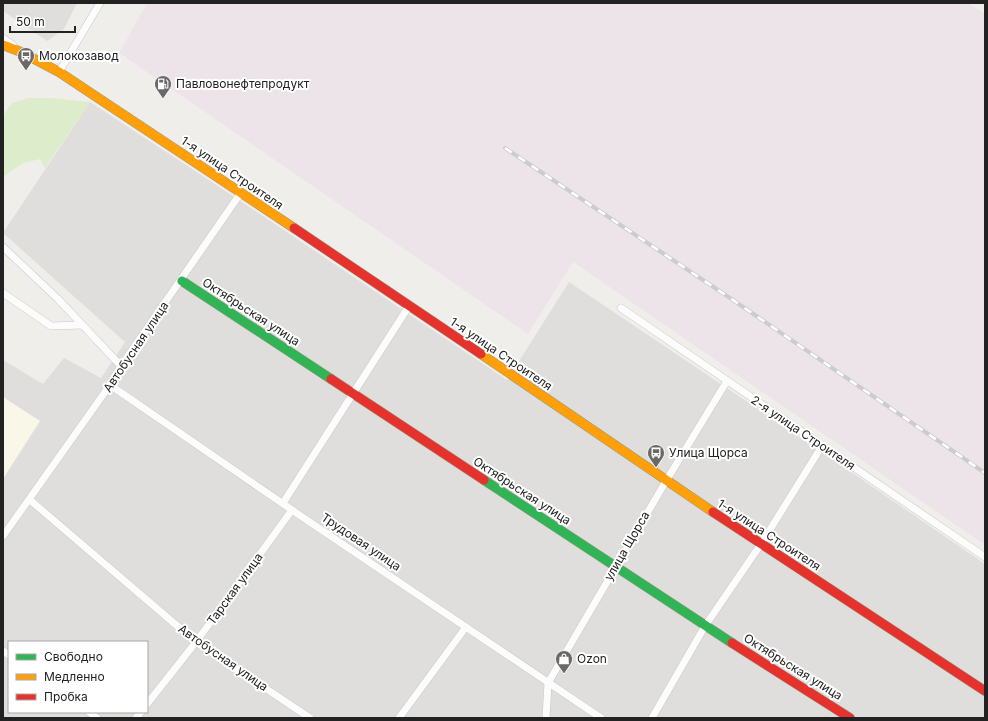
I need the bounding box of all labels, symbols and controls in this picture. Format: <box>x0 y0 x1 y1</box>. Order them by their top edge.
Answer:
scale bar <box>10 8 75 34</box>
text: 50 m <box>16 14 45 29</box>
bus stop icon: Молокозавод <box>16 46 36 71</box>
place label: Молокозавод <box>39 48 119 63</box>
fuel station icon: Павловонефтепродукт <box>153 74 173 99</box>
place label: Павловонефтепродукт <box>176 76 310 91</box>
street label: 1-я улица Строителя <box>178 133 286 212</box>
street label: Октябрьская улица <box>200 274 303 349</box>
street label: Автобусная улица <box>100 299 171 395</box>
street label: 1-я улица Строителя <box>447 314 555 393</box>
street label: 2-я улица Строителя <box>748 392 858 473</box>
bus stop icon: Улица Щорса <box>646 443 666 468</box>
place label: Улица Щорса <box>669 445 748 460</box>
street label: Октябрьская улица <box>471 453 574 528</box>
street label: 1-я улица Строителя <box>715 496 824 574</box>
street label: улица Щорса <box>601 508 652 583</box>
street label: Трудовая улица <box>319 509 404 574</box>
street label: Тарская улица <box>203 550 266 628</box>
street label: Автобусная улица <box>176 621 271 694</box>
street label: Октябрьская улица <box>741 630 845 703</box>
legend <box>8 641 148 713</box>
text: Свободно <box>44 649 103 664</box>
shop icon: Ozon <box>554 649 574 674</box>
place label: Ozon <box>577 651 607 666</box>
text: Медленно <box>44 669 105 684</box>
text: Пробка <box>44 689 88 704</box>

